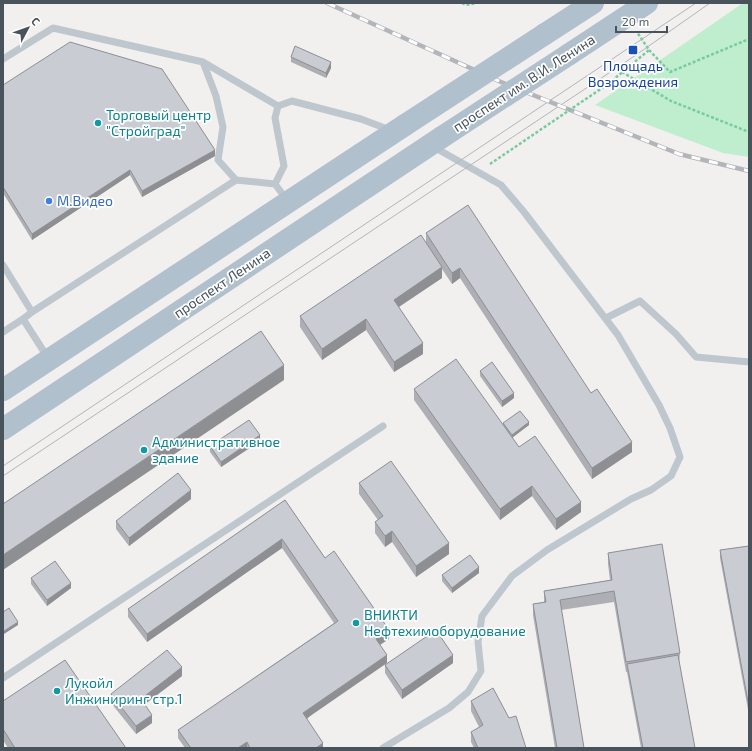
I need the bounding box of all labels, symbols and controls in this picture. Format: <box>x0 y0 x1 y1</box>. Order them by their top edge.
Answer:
north arrow <box>8 8 48 48</box>
scale bar <box>616 8 667 34</box>
text: С <box>29 14 43 28</box>
text: 20 m <box>622 14 649 28</box>
street label: проспект им. В.И. Ленина <box>449 30 598 135</box>
marker: Площадь Возрождения <box>627 44 639 56</box>
place label: Площадь Возрождения <box>588 57 678 90</box>
place label: Торговый центр "Стройград" <box>106 106 211 139</box>
marker: Торговый центр "Стройград" <box>93 118 103 128</box>
place label: М.Видео <box>57 192 113 209</box>
marker: М.Видео <box>44 196 54 206</box>
street label: проспект Ленина <box>170 244 273 321</box>
place label: Административное здание <box>152 433 280 466</box>
marker: Административное здание <box>139 445 149 455</box>
place label: ВНИКТИ Нефтехимоборудование <box>364 606 526 639</box>
marker: ВНИКТИ Нефтехимоборудование <box>351 618 361 628</box>
place label: Лукойл Инжиниринг стр.1 <box>65 674 183 707</box>
marker: Лукойл Инжиниринг стр.1 <box>52 686 62 696</box>

